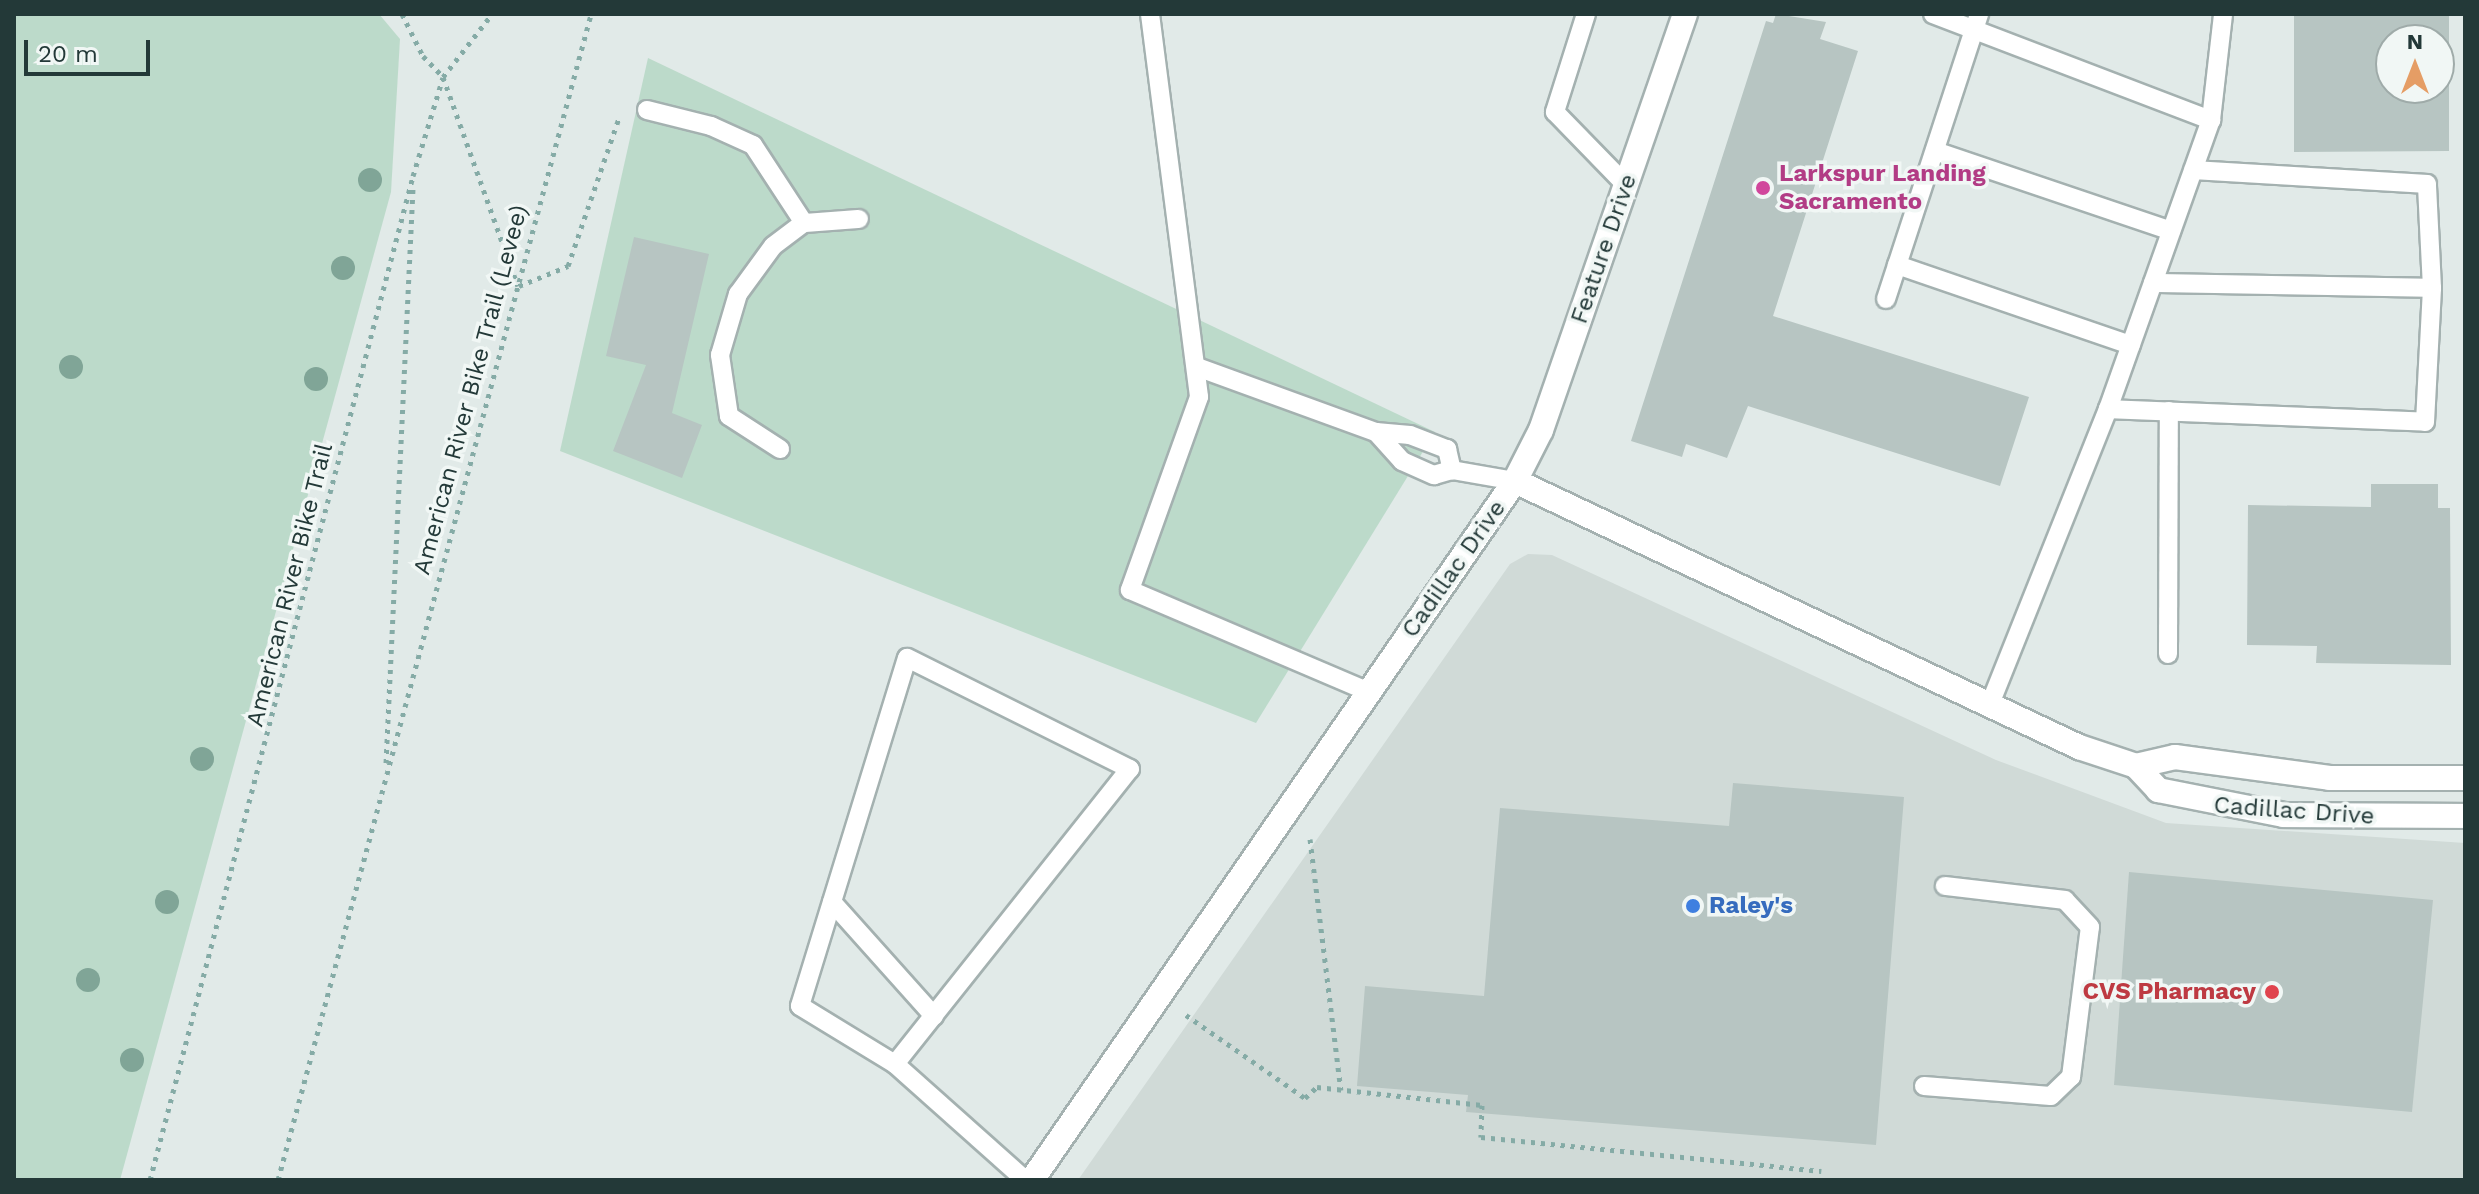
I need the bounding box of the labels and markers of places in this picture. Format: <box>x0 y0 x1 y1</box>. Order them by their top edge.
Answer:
place label: Larkspur Landing Sacramento <box>1779 160 1986 216</box>
marker: Larkspur Landing Sacramento <box>1754 179 1772 197</box>
place label: Raley's <box>1709 892 1793 920</box>
marker: Raley's <box>1684 897 1702 915</box>
place label: CVS Pharmacy <box>2083 978 2256 1006</box>
marker: CVS Pharmacy <box>2263 983 2281 1001</box>

